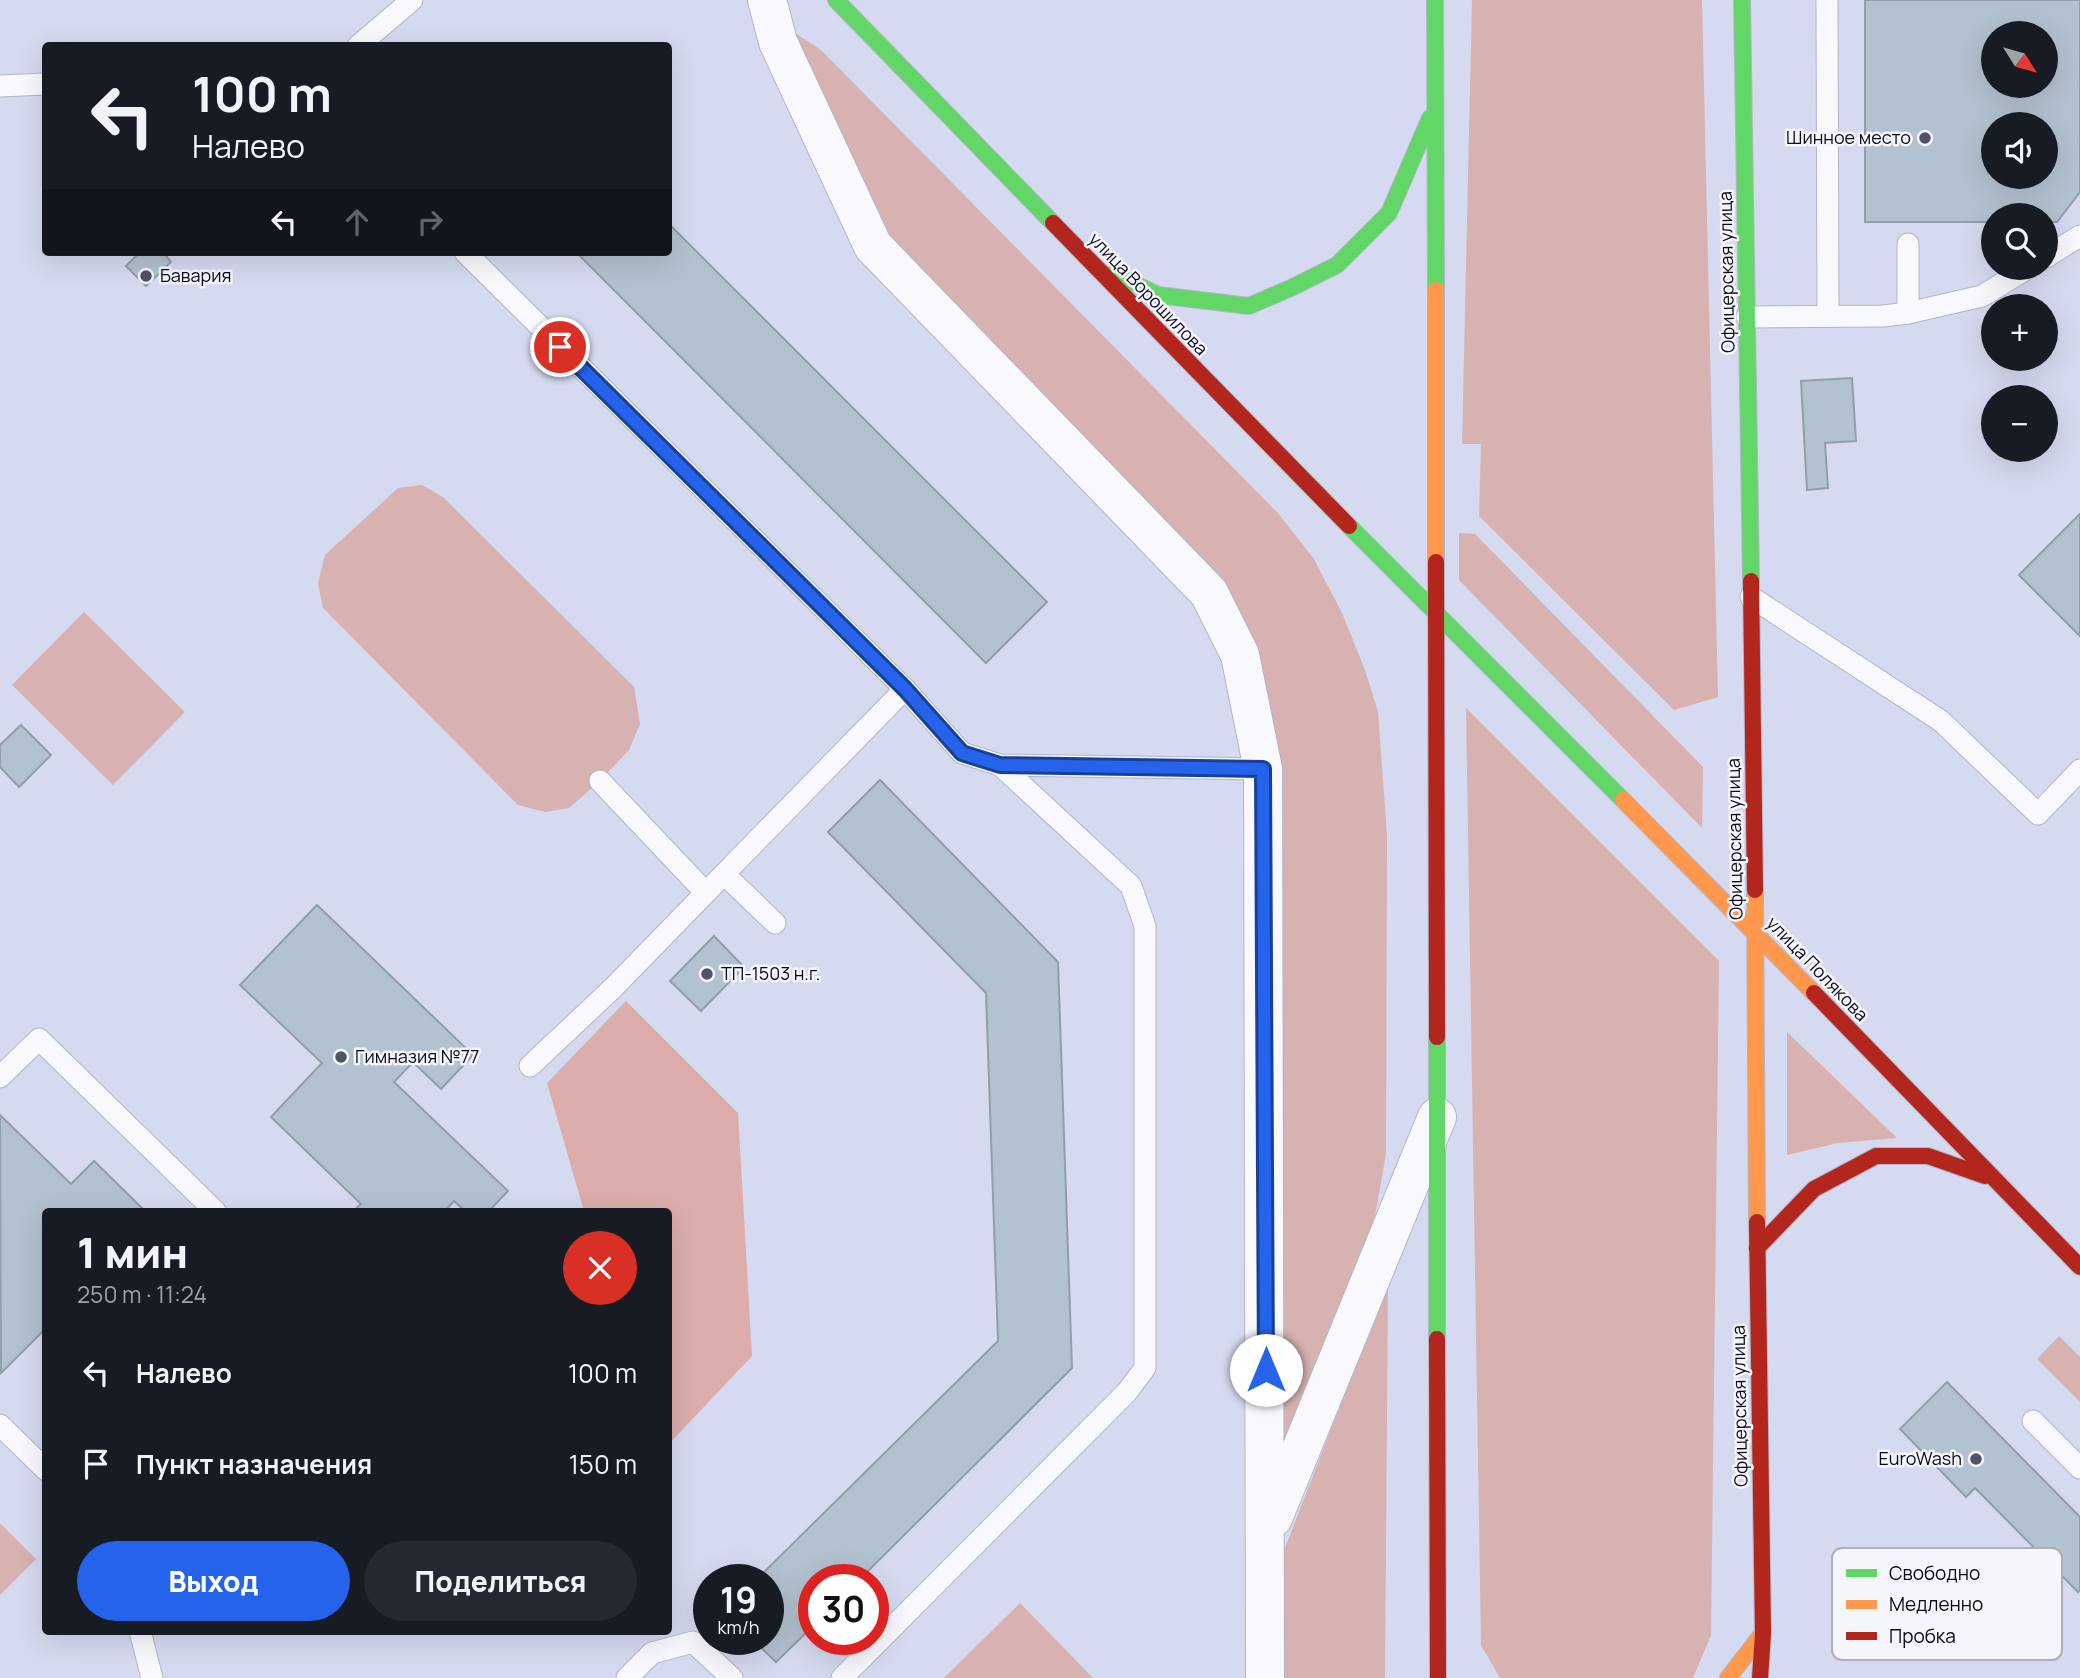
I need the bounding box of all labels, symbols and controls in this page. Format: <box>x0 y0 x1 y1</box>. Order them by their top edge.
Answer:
north arrow <box>1981 21 2058 98</box>
map controls <box>1981 21 2058 462</box>
text: 100 m <box>192 60 332 127</box>
icon: left <box>77 70 168 161</box>
button: sound <box>1981 112 2058 189</box>
text: Налево <box>192 124 305 168</box>
place label: Шинное место <box>1786 125 1911 149</box>
marker: Шинное место <box>1917 130 1933 146</box>
street label: Офицерская улица <box>1713 191 1739 353</box>
icon: left <box>265 203 303 241</box>
icon: ahead <box>338 203 376 241</box>
icon: right <box>411 203 449 241</box>
button: search <box>1981 203 2058 280</box>
street label: улица Ворошилова <box>1084 227 1214 360</box>
place label: Бавария <box>160 263 231 287</box>
marker: Бавария <box>138 268 154 284</box>
button: + <box>1981 294 2058 371</box>
pin <box>530 317 590 377</box>
icon: arrive <box>541 328 579 366</box>
button: − <box>1981 385 2058 462</box>
street label: Офицерская улица <box>1721 758 1747 920</box>
street label: улица Полякова <box>1762 911 1874 1026</box>
place label: ТП-1503 н.г. <box>721 961 820 985</box>
marker: ТП-1503 н.г. <box>699 966 715 982</box>
place label: Гимназия №77 <box>355 1044 479 1068</box>
marker: Гимназия №77 <box>333 1049 349 1065</box>
text: 1 мин <box>77 1223 188 1281</box>
button: close <box>563 1231 637 1305</box>
text: 250 m · 11:24 <box>77 1278 207 1310</box>
street label: Офицерская улица <box>1726 1325 1752 1487</box>
position arrow <box>1229 1333 1303 1407</box>
icon: left <box>77 1354 115 1392</box>
text: Налево <box>136 1355 232 1391</box>
text: 100 m <box>568 1355 637 1391</box>
icon: arrive <box>77 1445 115 1483</box>
text: Пункт назначения <box>136 1446 372 1482</box>
text: 150 m <box>569 1446 637 1482</box>
place label: EuroWash <box>1878 1446 1962 1470</box>
marker: EuroWash <box>1968 1451 1984 1467</box>
button: Выход <box>77 1541 350 1621</box>
button: Поделиться <box>364 1541 637 1621</box>
legend <box>1832 1548 2062 1660</box>
text: Свободно <box>1889 1560 1980 1586</box>
speed limit sign: 30 <box>798 1564 889 1655</box>
text: 19 <box>720 1576 757 1624</box>
text: Медленно <box>1889 1591 1983 1617</box>
text: km/h <box>718 1615 759 1639</box>
text: Пробка <box>1889 1623 1956 1649</box>

